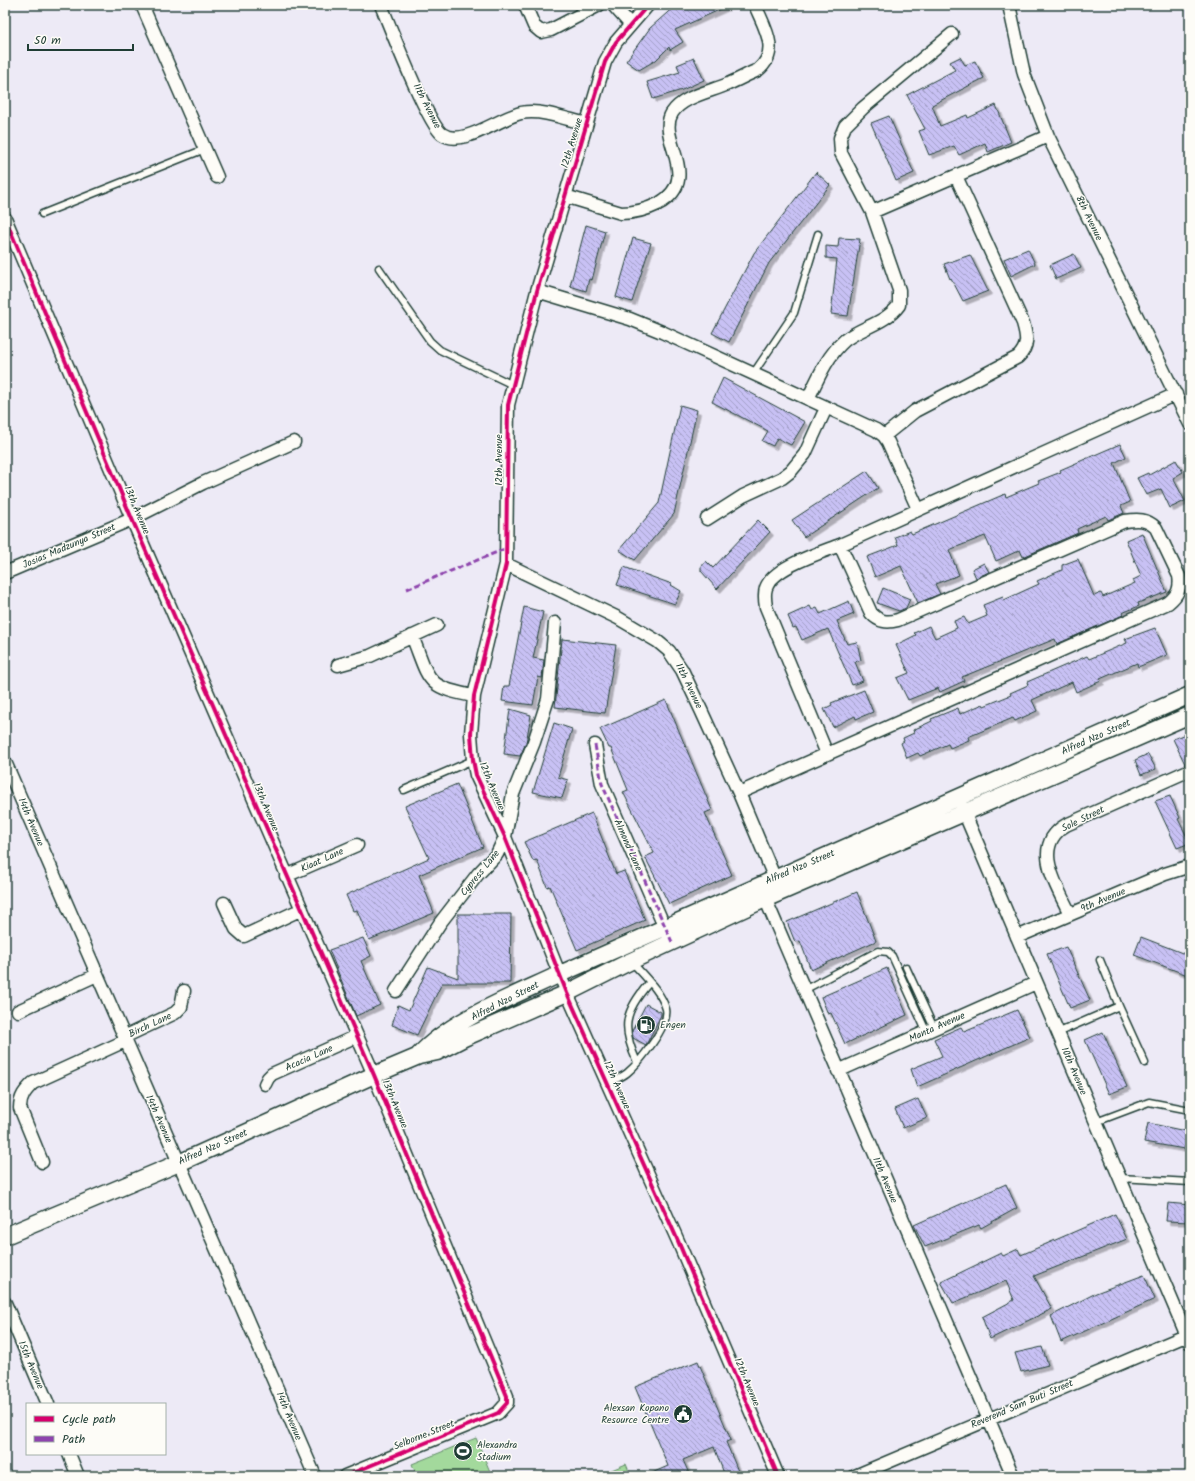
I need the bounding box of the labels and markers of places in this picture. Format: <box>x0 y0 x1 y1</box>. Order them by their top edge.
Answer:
fuel station icon: Engen <box>635 1014 657 1036</box>
place label: Engen <box>660 1017 686 1033</box>
place label: Alexsan Kopano Resource Centre <box>601 1400 669 1428</box>
public building icon: Alexsan Kopano Resource Centre <box>672 1403 694 1425</box>
place label: Alexandra Stadium <box>477 1437 518 1465</box>
sports icon: Alexandra Stadium <box>452 1440 474 1462</box>

